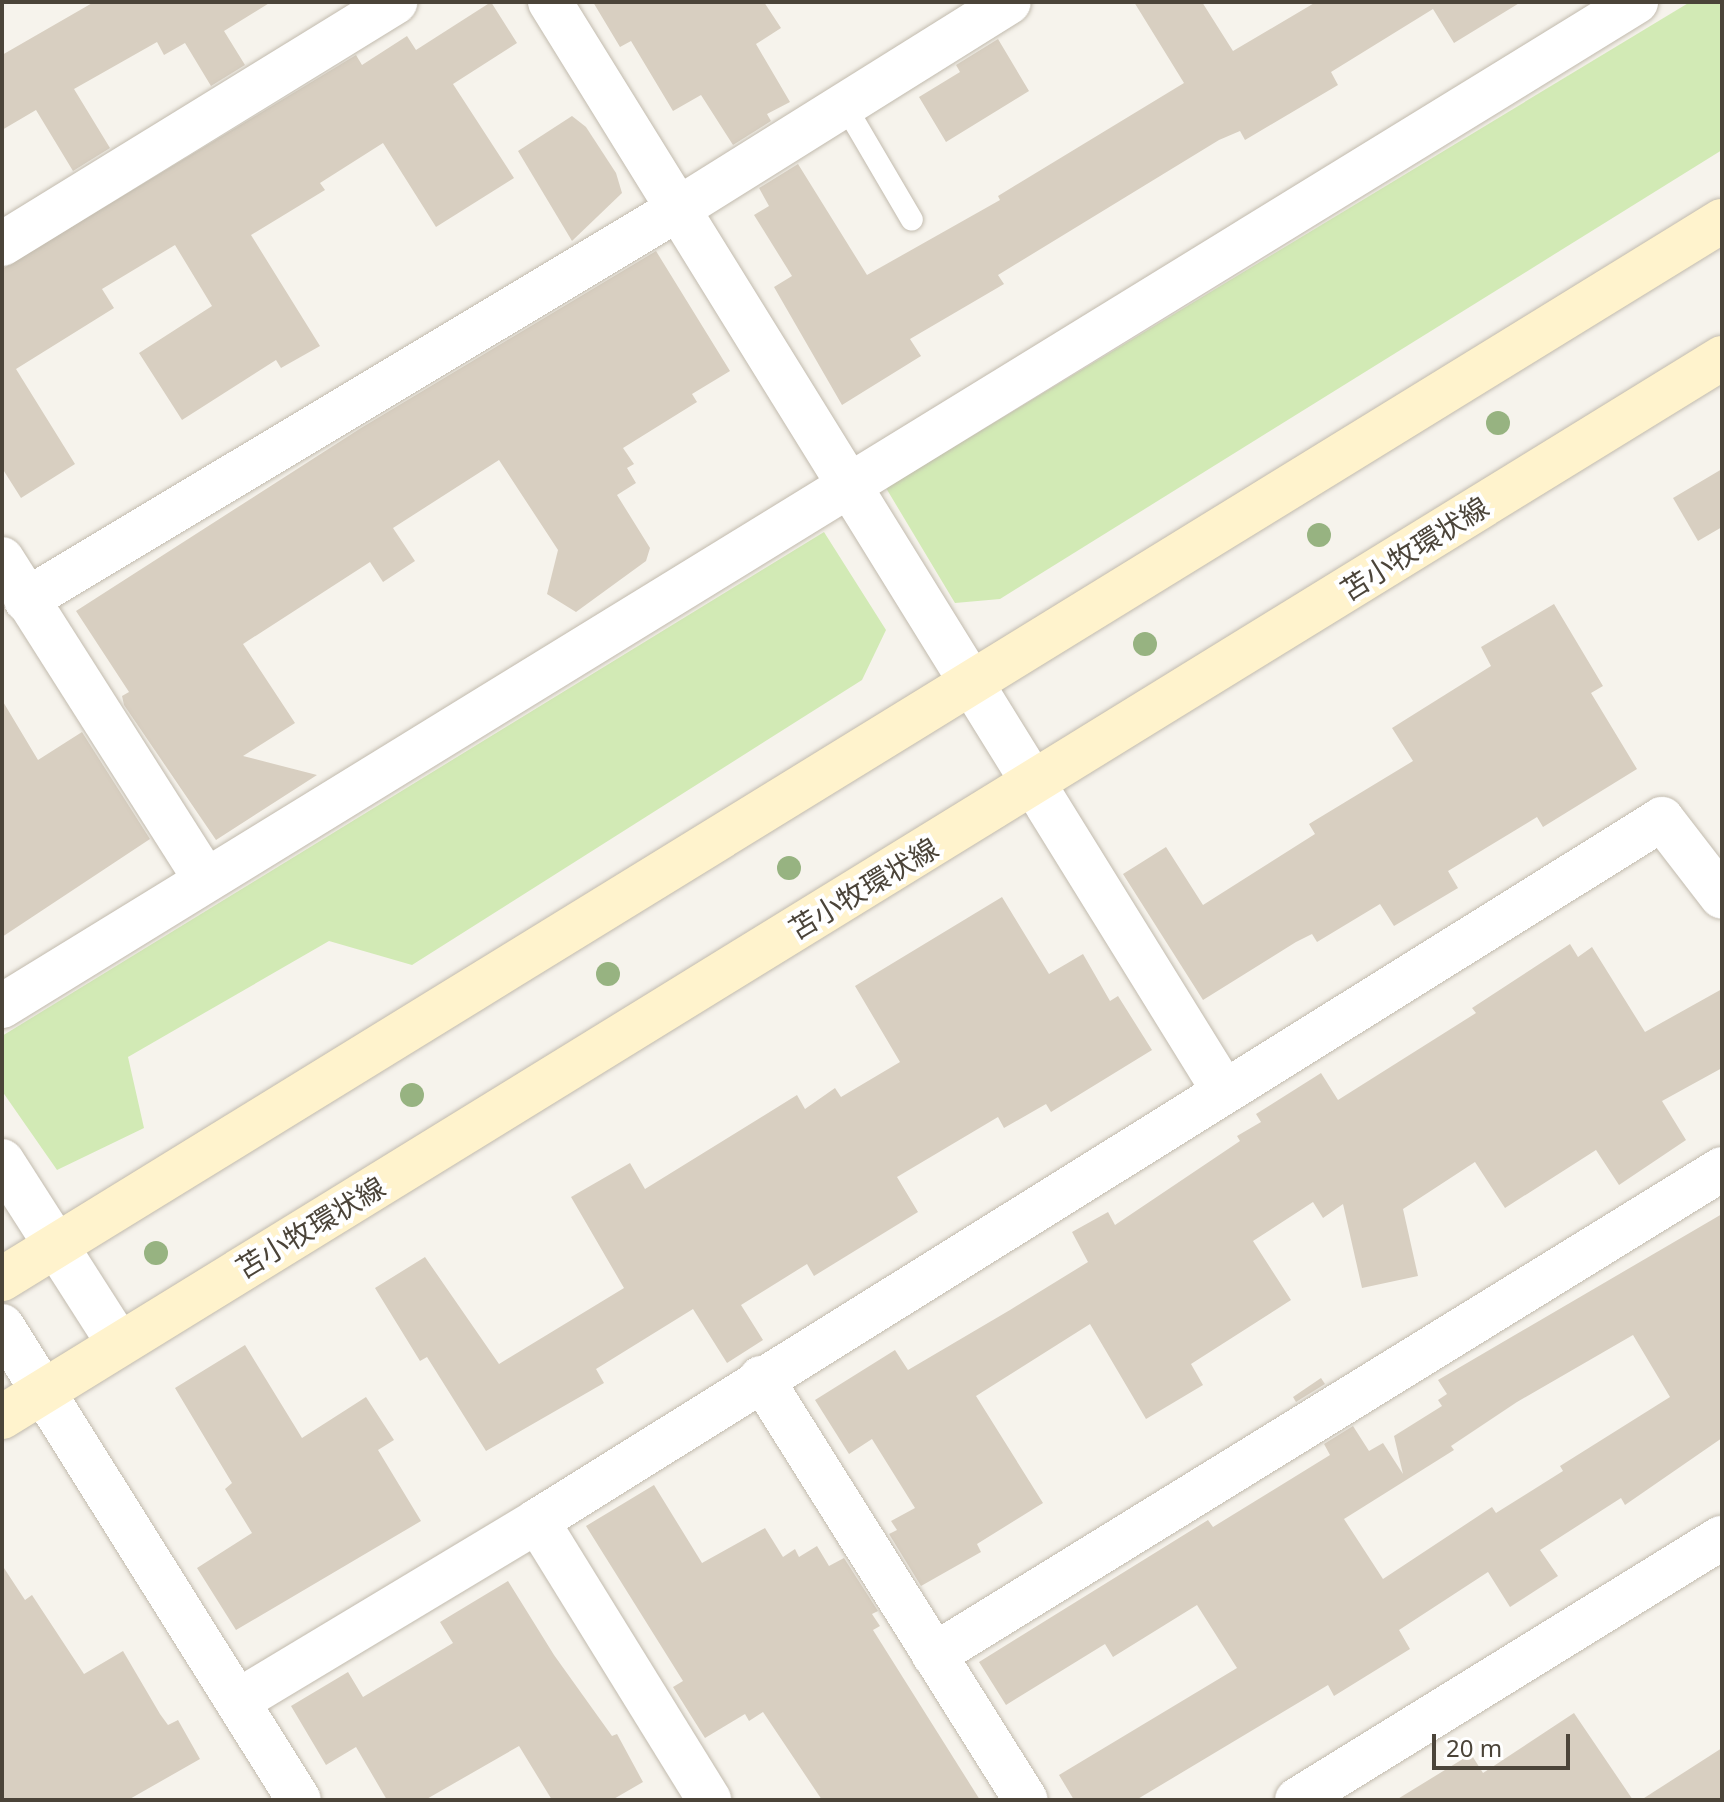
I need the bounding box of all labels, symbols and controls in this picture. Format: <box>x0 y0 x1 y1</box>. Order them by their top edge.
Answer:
street label: 苫小牧環状線 <box>1334 489 1494 607</box>
street label: 苫小牧環状線 <box>782 830 944 946</box>
street label: 苫小牧環状線 <box>229 1169 391 1285</box>
scale bar <box>1436 1718 1574 1768</box>
text: 20 m <box>1446 1731 1502 1764</box>

